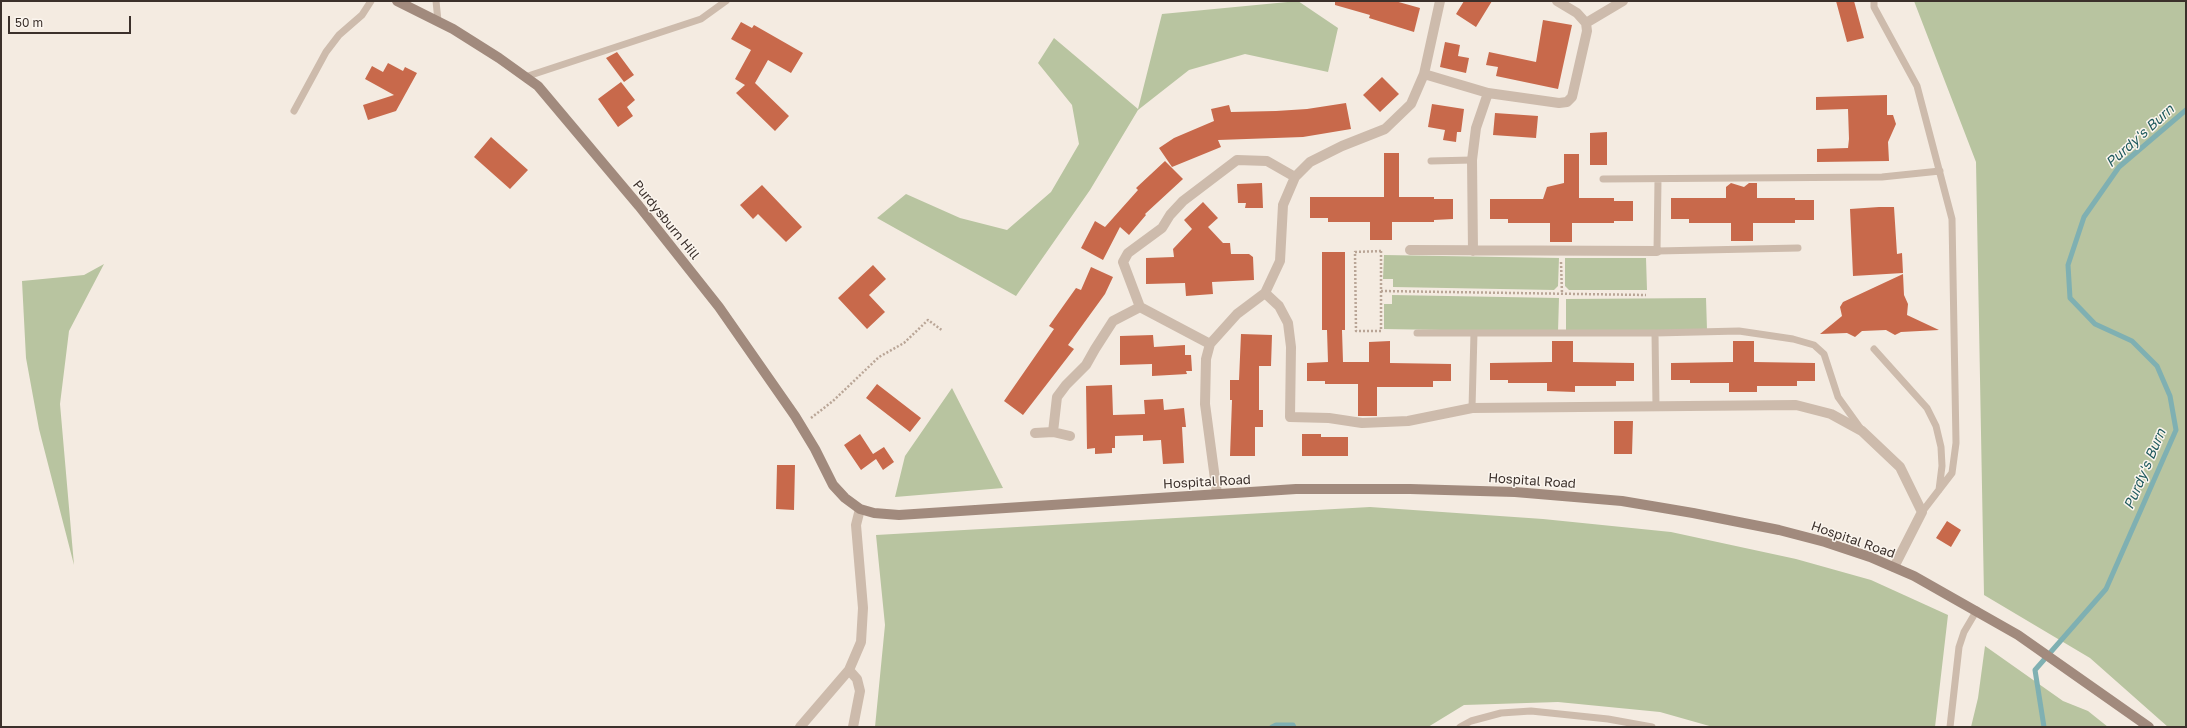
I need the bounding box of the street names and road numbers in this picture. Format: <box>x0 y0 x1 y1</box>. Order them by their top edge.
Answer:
street label: Purdysburn Hill <box>629 177 703 263</box>
street label: Hospital Road <box>1488 470 1576 492</box>
street label: Hospital Road <box>1163 472 1251 492</box>
street label: Hospital Road <box>1809 518 1897 562</box>

